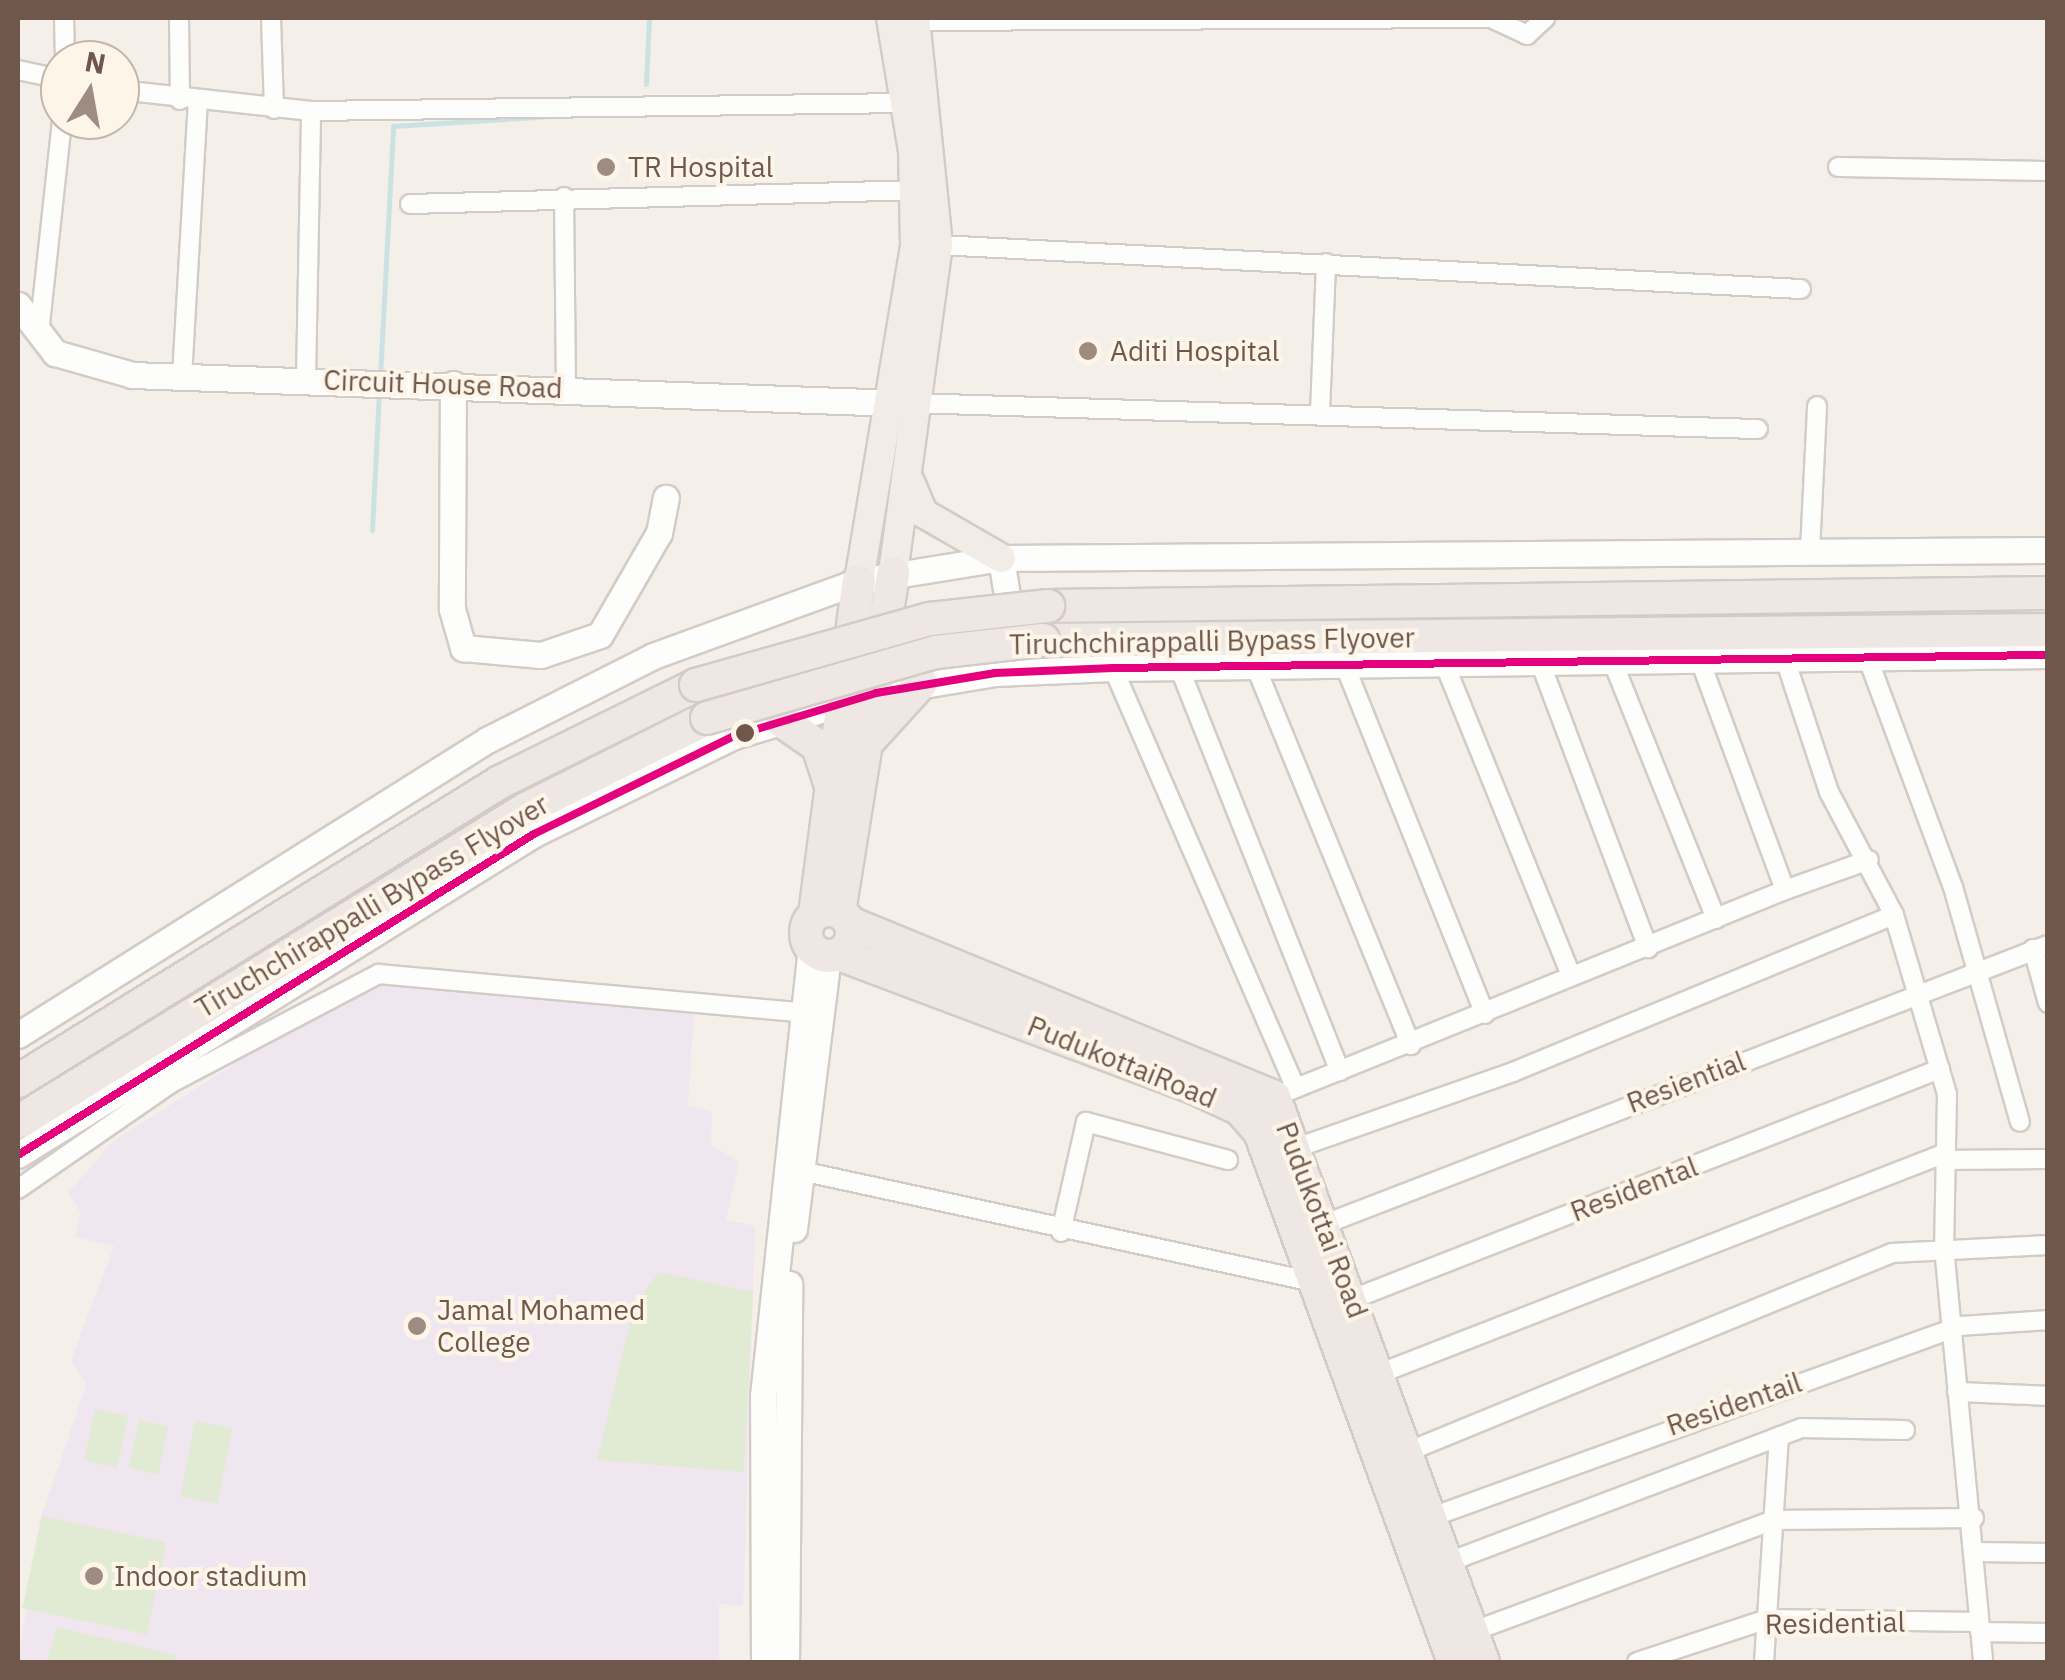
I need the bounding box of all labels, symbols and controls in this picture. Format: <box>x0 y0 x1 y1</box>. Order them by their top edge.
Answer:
north arrow <box>40 40 140 140</box>
text: N <box>82 42 109 82</box>
place label: TR Hospital <box>628 150 773 184</box>
marker: TR Hospital <box>593 154 619 180</box>
place label: Aditi Hospital <box>1110 334 1279 368</box>
marker: Aditi Hospital <box>1075 338 1101 364</box>
street label: Circuit House Road <box>323 363 563 405</box>
street label: Tiruchchirappalli Bypass Flyover <box>1009 621 1415 661</box>
unlabelled marker <box>735 723 755 743</box>
street label: Tiruchchirappalli Bypass Flyover <box>189 787 555 1025</box>
street label: PudukottaiRoad <box>1023 1009 1221 1115</box>
street label: Resiential <box>1622 1044 1750 1120</box>
street label: Pudukottai Road <box>1269 1117 1375 1323</box>
street label: Residental <box>1566 1149 1702 1229</box>
place label: Jamal Mohamed College <box>437 1293 645 1359</box>
marker: Jamal Mohamed College <box>406 1315 428 1337</box>
street label: Residentail <box>1662 1365 1806 1443</box>
place label: Indoor stadium <box>114 1559 307 1593</box>
marker: Indoor stadium <box>83 1565 105 1587</box>
street label: Residential <box>1765 1605 1905 1641</box>

